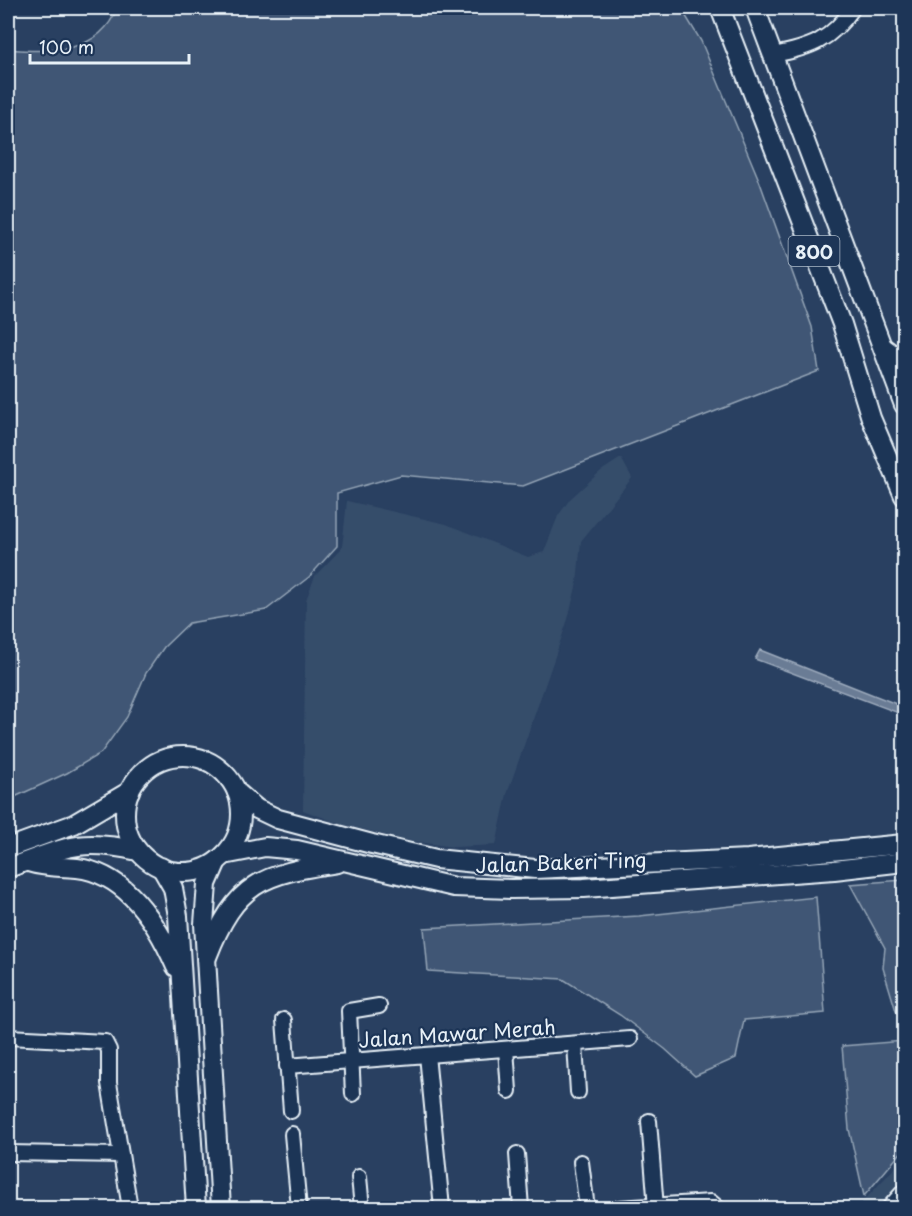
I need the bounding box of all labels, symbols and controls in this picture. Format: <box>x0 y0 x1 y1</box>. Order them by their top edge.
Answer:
scale bar <box>30 27 189 65</box>
text: 100 m <box>39 33 94 60</box>
road number: 800 <box>788 236 840 266</box>
street label: Jalan Bakeri Ting <box>475 844 647 880</box>
street label: Jalan Mawar Merah <box>357 1011 557 1055</box>

